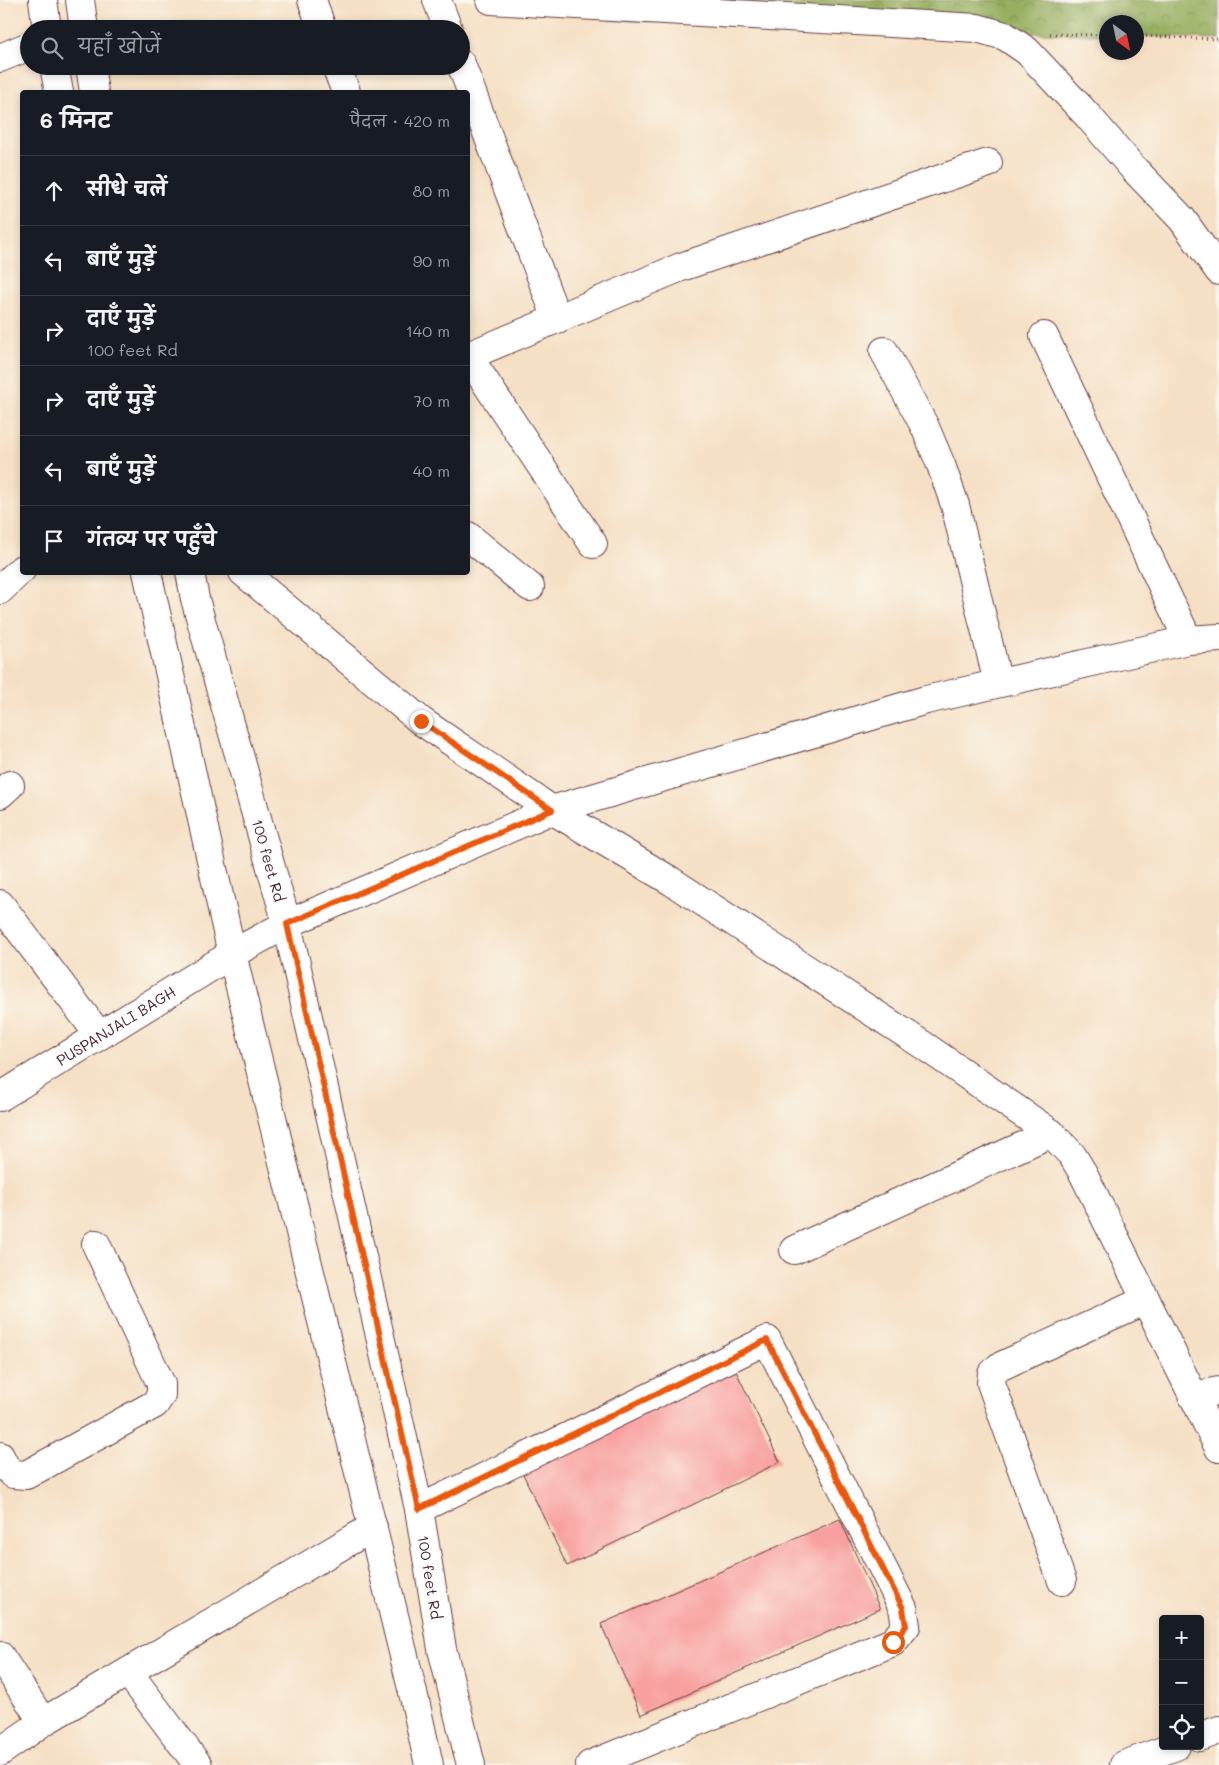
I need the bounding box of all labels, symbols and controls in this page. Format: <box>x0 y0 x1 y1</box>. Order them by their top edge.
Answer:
north arrow <box>1099 15 1144 60</box>
search box <box>20 20 470 75</box>
text: यहाँ खोजें <box>78 33 161 58</box>
icon: search <box>38 34 66 62</box>
text: 6 मिनट <box>40 106 111 133</box>
text: पैदल · 420 m <box>350 110 450 131</box>
text: सीधे चलें <box>87 176 167 201</box>
icon: ahead <box>40 177 68 205</box>
text: 80 m <box>413 180 450 201</box>
text: बाएँ मुड़ें <box>87 246 156 271</box>
icon: left <box>40 247 68 275</box>
text: 90 m <box>413 250 450 271</box>
text: दाएँ मुड़ें <box>87 305 155 330</box>
icon: right <box>40 317 68 345</box>
text: 140 m <box>406 320 450 341</box>
text: 100 feet Rd <box>87 339 178 360</box>
text: दाएँ मुड़ें <box>87 386 155 411</box>
icon: right <box>40 387 68 415</box>
text: 70 m <box>413 390 450 411</box>
text: बाएँ मुड़ें <box>87 456 156 481</box>
icon: left <box>40 457 68 485</box>
text: 40 m <box>413 460 450 481</box>
text: गंतव्य पर पहुँचे <box>87 526 216 551</box>
icon: arrive <box>40 527 68 555</box>
route end <box>410 710 433 733</box>
street label: 100 feet Rd <box>248 817 290 904</box>
street label: PUSPANJALI BAGH <box>52 981 179 1070</box>
street label: 100 feet Rd <box>413 1534 447 1621</box>
map controls <box>1159 1615 1204 1750</box>
button: + <box>1159 1615 1204 1660</box>
route start <box>882 1631 905 1654</box>
button: − <box>1159 1660 1204 1705</box>
button: locate <box>1159 1705 1204 1750</box>

